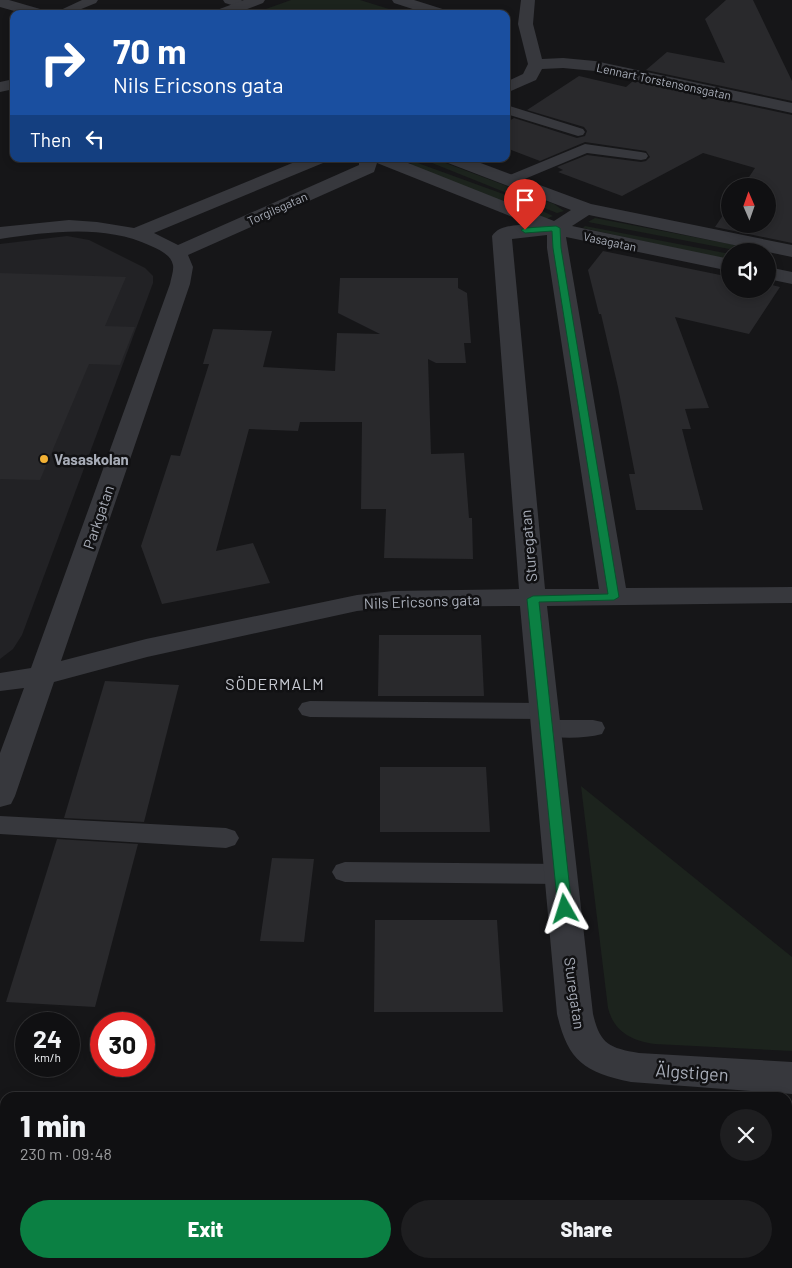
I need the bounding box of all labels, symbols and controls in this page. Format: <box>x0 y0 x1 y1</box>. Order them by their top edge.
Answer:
text: 70 m <box>113 29 187 71</box>
icon: right <box>30 30 95 95</box>
street label: Lennart Torstensonsgatan <box>595 60 733 102</box>
text: Nils Ericsons gata <box>113 71 283 97</box>
icon: left <box>81 125 109 153</box>
text: Then <box>30 128 71 151</box>
north arrow <box>721 178 776 232</box>
map controls <box>721 178 776 298</box>
pin <box>504 179 546 230</box>
icon: arrive <box>511 186 539 214</box>
street label: Torgilsgatan <box>245 189 309 227</box>
street label: Vasagatan <box>582 229 638 253</box>
button: sound <box>721 243 776 298</box>
place label: Vasaskolan <box>54 450 129 468</box>
marker: Vasaskolan <box>38 453 50 465</box>
street label: Parkgatan <box>79 483 117 551</box>
street label: Sturegatan <box>516 509 540 583</box>
street label: Nils Ericsons gata <box>364 590 480 612</box>
district label: SÖDERMALM <box>225 674 325 693</box>
position arrow <box>538 882 590 934</box>
street label: Sturegatan <box>561 956 589 1030</box>
speed limit sign: 30 <box>90 1012 155 1077</box>
text: 24 <box>33 1023 62 1053</box>
text: km/h <box>34 1050 61 1064</box>
street label: Älgstigen <box>655 1058 729 1086</box>
text: 1 min <box>20 1107 86 1143</box>
button: close <box>720 1109 772 1161</box>
text: 230 m · 09:48 <box>20 1144 112 1163</box>
button: Exit <box>20 1200 391 1258</box>
button: Share <box>401 1200 772 1258</box>

